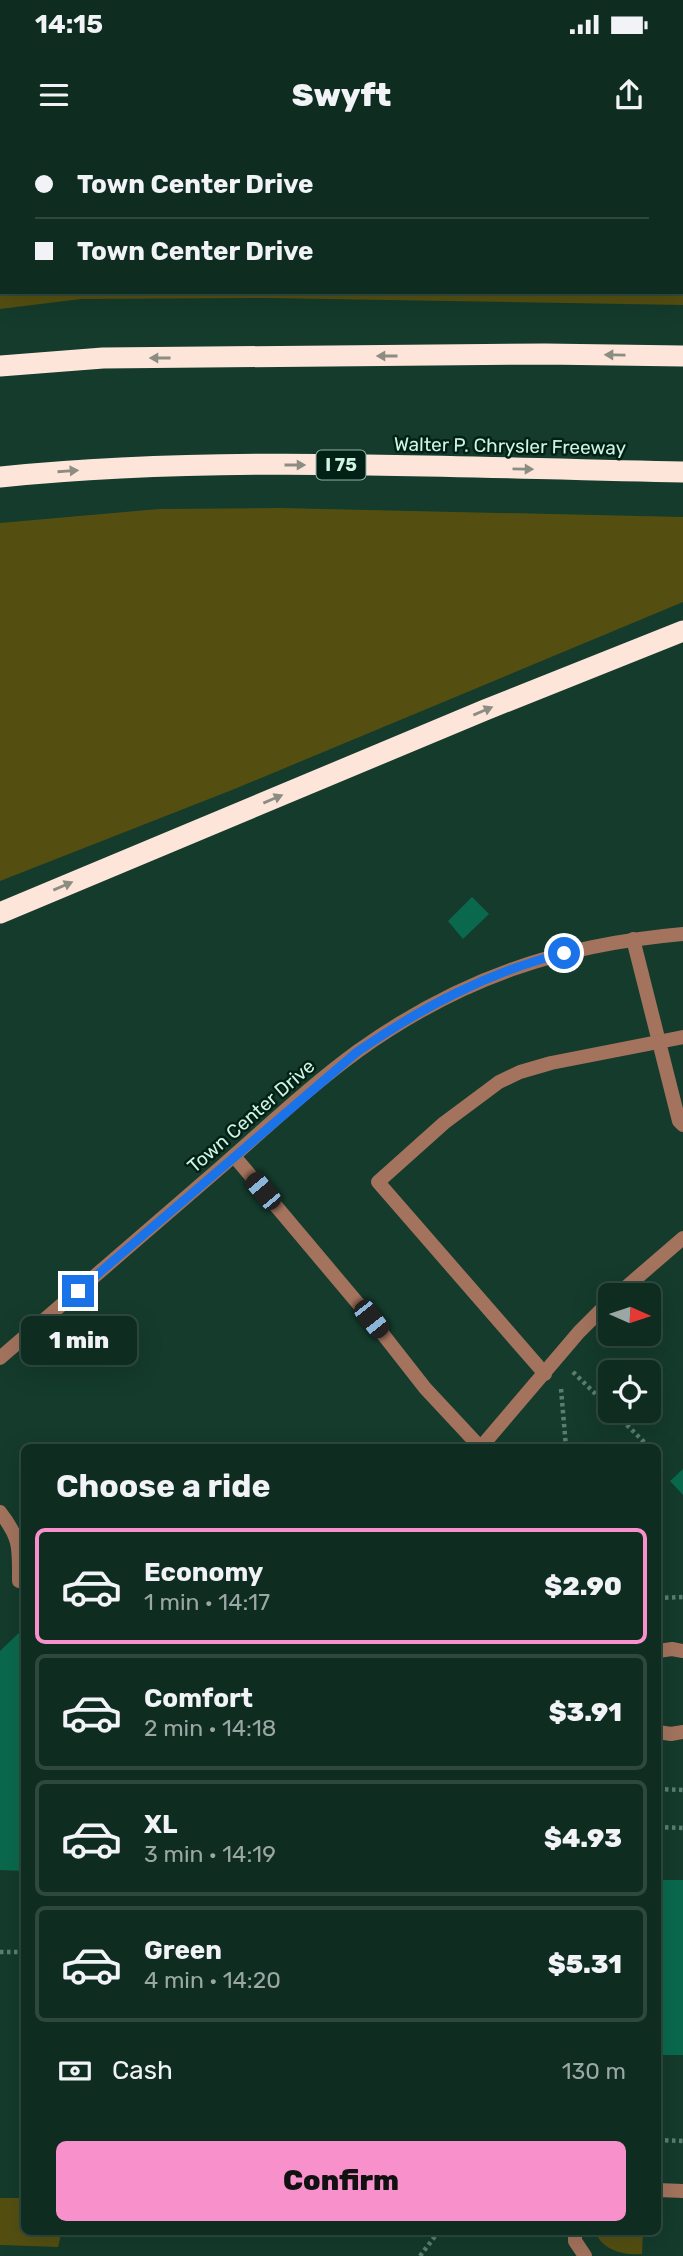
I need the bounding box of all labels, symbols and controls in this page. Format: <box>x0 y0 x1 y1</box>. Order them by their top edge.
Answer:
text: 14:15 <box>35 9 103 40</box>
icon: menu <box>35 76 73 114</box>
text: Swyft <box>292 76 391 114</box>
icon: share <box>610 76 648 114</box>
text: Town Center Drive <box>77 169 314 200</box>
text: Town Center Drive <box>77 236 314 267</box>
one-way arrow <box>604 349 626 361</box>
one-way arrow <box>376 350 398 362</box>
one-way arrow <box>149 352 171 364</box>
street label: Walter P. Chrysler Freeway <box>394 432 626 460</box>
road number: I 75 <box>316 450 366 480</box>
one-way arrow <box>285 459 307 471</box>
one-way arrow <box>512 463 534 475</box>
one-way arrow <box>57 466 79 477</box>
one-way arrow <box>472 705 493 716</box>
one-way arrow <box>262 793 283 804</box>
one-way arrow <box>53 881 74 892</box>
route start <box>548 937 580 969</box>
street label: Town Center Drive <box>183 1054 319 1178</box>
car <box>242 1168 285 1214</box>
route end <box>62 1275 94 1307</box>
north arrow <box>598 1283 662 1346</box>
map controls <box>598 1283 661 1423</box>
car <box>350 1296 393 1342</box>
callout: 1 min <box>20 1316 136 1364</box>
text: 1 min <box>49 1326 109 1354</box>
button: locate <box>598 1360 661 1423</box>
text: Choose a ride <box>56 1467 270 1505</box>
icon: car <box>60 1555 123 1618</box>
text: Economy <box>144 1557 263 1588</box>
text: $2.90 <box>544 1571 622 1602</box>
text: 1 min · 14:17 <box>144 1588 270 1616</box>
icon: car <box>60 1681 123 1744</box>
text: Comfort <box>144 1683 253 1714</box>
text: $3.91 <box>549 1697 622 1728</box>
text: 2 min · 14:18 <box>144 1714 276 1742</box>
icon: car <box>60 1807 123 1870</box>
text: XL <box>144 1809 177 1840</box>
text: $4.93 <box>544 1823 622 1854</box>
text: 3 min · 14:19 <box>144 1840 276 1868</box>
icon: car <box>60 1933 123 1996</box>
text: Green <box>144 1935 222 1966</box>
text: $5.31 <box>548 1949 622 1980</box>
text: 4 min · 14:20 <box>144 1966 281 1994</box>
icon: cash <box>56 2052 94 2090</box>
text: Cash <box>112 2055 173 2086</box>
text: 130 m <box>562 2057 626 2085</box>
button: Confirm <box>56 2141 626 2221</box>

